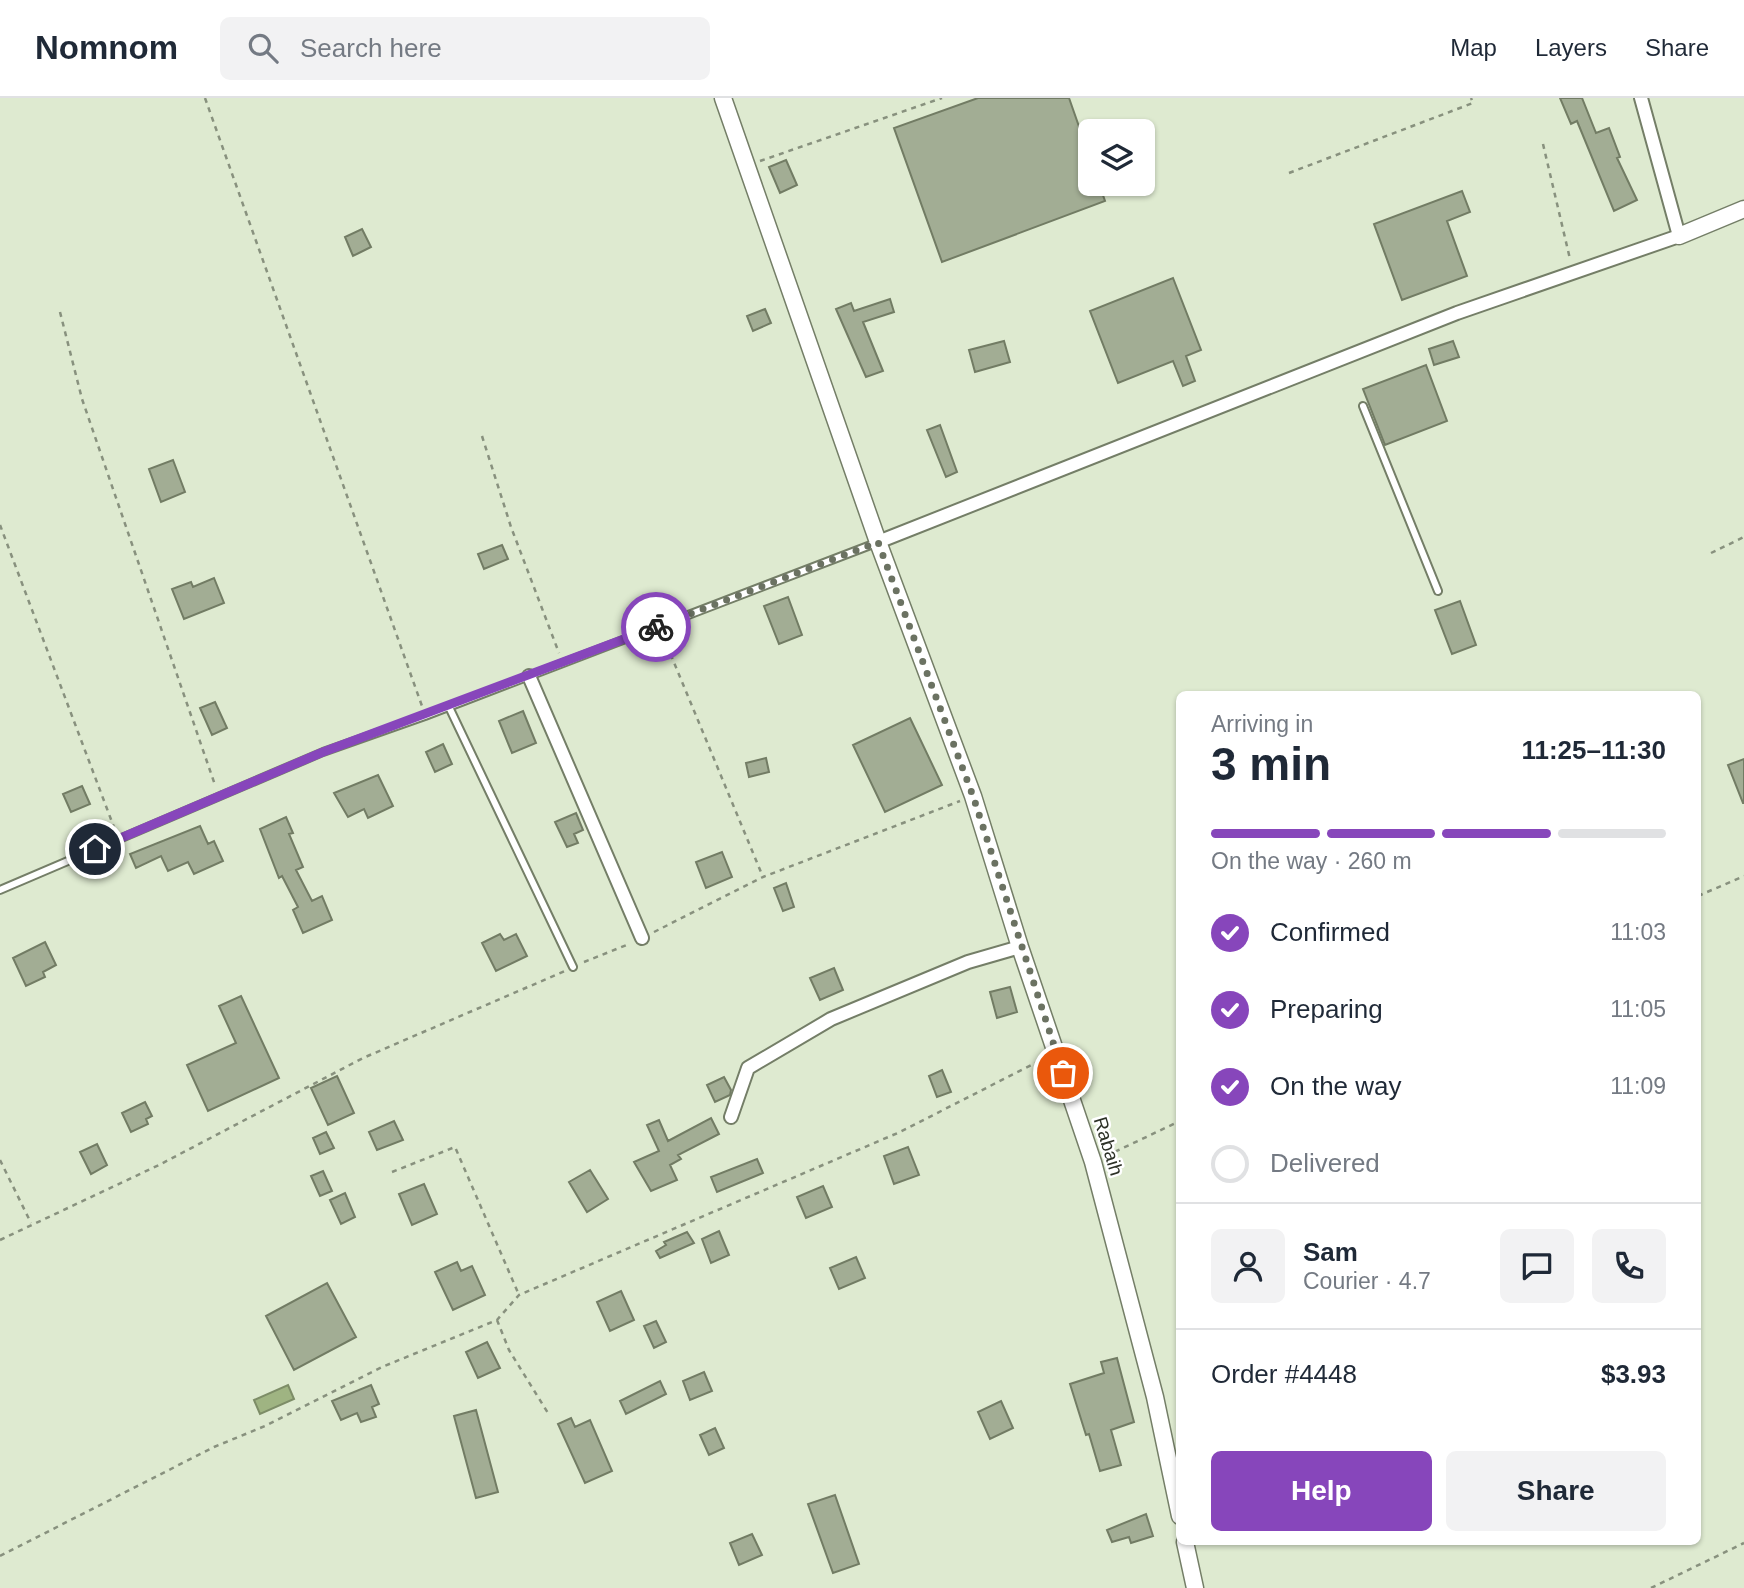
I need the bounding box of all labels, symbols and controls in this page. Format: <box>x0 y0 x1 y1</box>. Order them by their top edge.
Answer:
search box <box>220 17 710 80</box>
text: Nomnom <box>35 29 178 66</box>
icon: search <box>244 29 282 67</box>
text: Search here <box>300 33 442 63</box>
text: Map <box>1450 34 1497 61</box>
text: Layers <box>1535 34 1607 61</box>
text: Share <box>1645 34 1709 61</box>
map controls <box>1078 119 1155 196</box>
button: layers <box>1078 119 1155 196</box>
courier <box>621 592 691 662</box>
icon: bike <box>637 608 675 646</box>
text: Arriving in <box>1211 711 1313 737</box>
text: 11:25–11:30 <box>1521 735 1666 765</box>
text: 3 min <box>1211 738 1331 790</box>
pin <box>65 819 125 879</box>
icon: home <box>76 830 114 868</box>
text: On the way · 260 m <box>1211 848 1412 874</box>
icon: check <box>1211 914 1249 952</box>
text: Confirmed <box>1270 917 1390 947</box>
text: 11:03 <box>1610 919 1666 945</box>
icon: check <box>1211 991 1249 1029</box>
text: Preparing <box>1270 994 1383 1024</box>
text: 11:05 <box>1610 996 1666 1022</box>
pin <box>1033 1043 1093 1103</box>
icon: bag <box>1044 1054 1082 1092</box>
icon: check <box>1211 1068 1249 1106</box>
text: On the way <box>1270 1071 1402 1101</box>
text: 11:09 <box>1610 1073 1666 1099</box>
street label: Rabaih <box>1090 1114 1127 1178</box>
text: Delivered <box>1270 1148 1380 1178</box>
button: person <box>1211 1229 1285 1303</box>
button: chat <box>1500 1229 1574 1303</box>
button: phone <box>1592 1229 1666 1303</box>
text: Sam <box>1303 1237 1358 1267</box>
text: Courier · 4.7 <box>1303 1268 1431 1294</box>
text: Order #4448 <box>1211 1359 1357 1389</box>
text: $3.93 <box>1601 1359 1666 1389</box>
button: Help <box>1211 1451 1432 1531</box>
button: Share <box>1446 1451 1666 1531</box>

